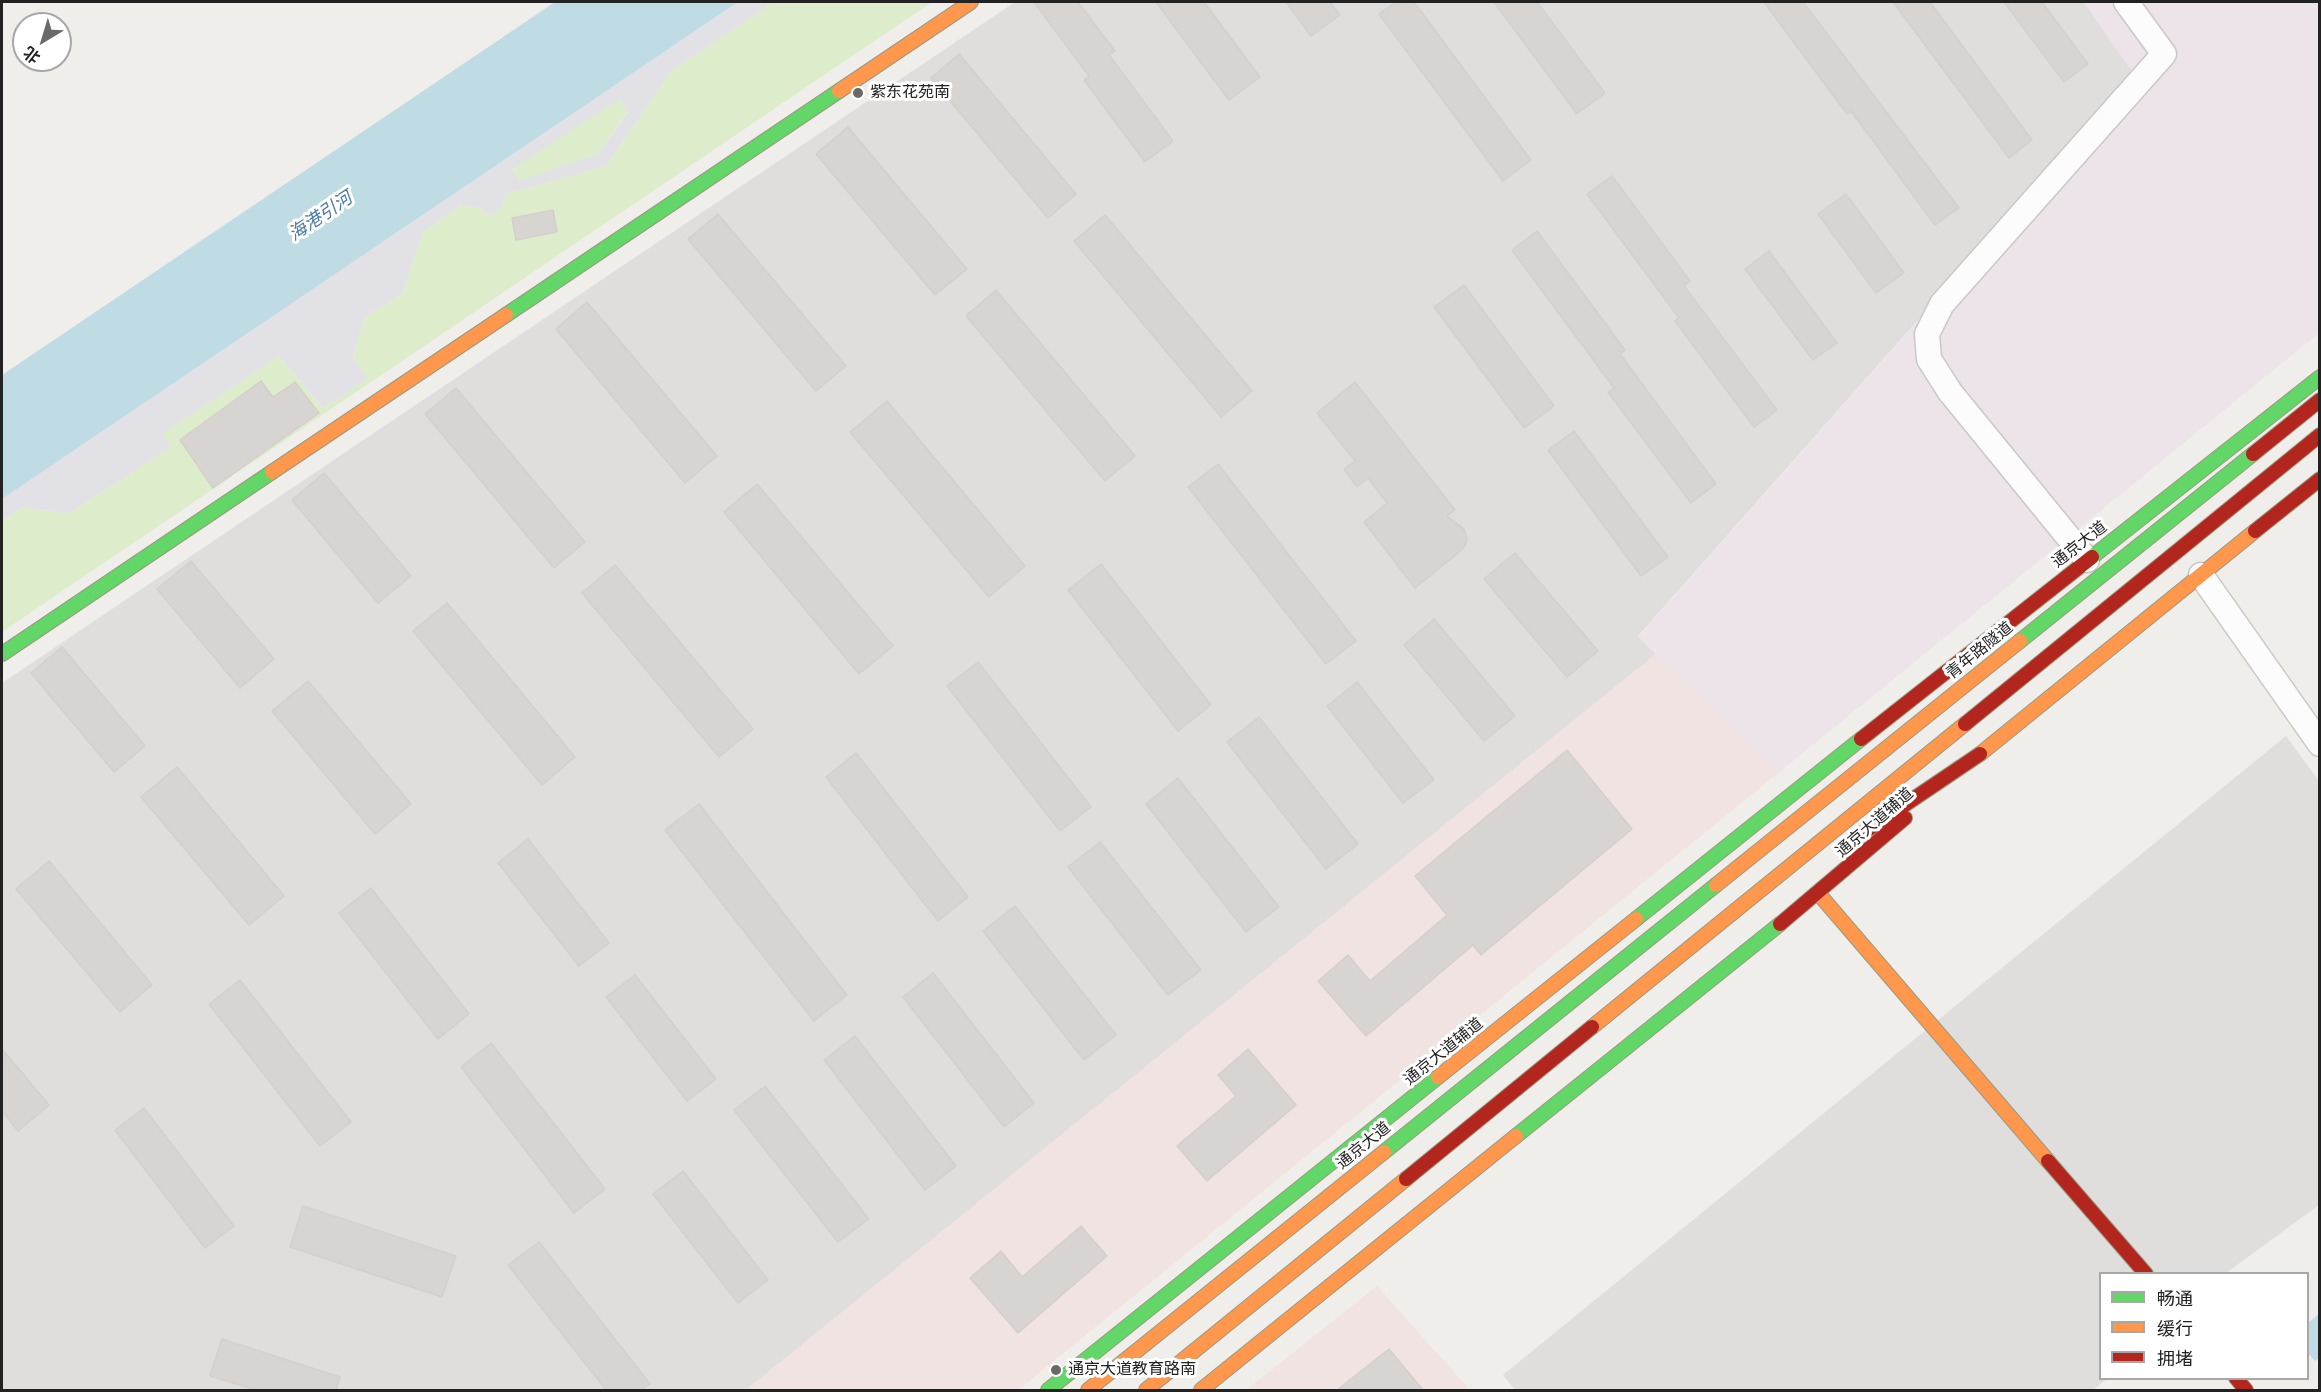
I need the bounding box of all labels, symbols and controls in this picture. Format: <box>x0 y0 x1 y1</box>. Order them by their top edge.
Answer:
north arrow <box>12 12 72 72</box>
text: 北 <box>20 42 45 67</box>
place label: 紫东花苑南 <box>870 83 950 103</box>
marker: 紫东花苑南 <box>851 86 865 100</box>
water label: 海港引河 <box>285 188 357 246</box>
street label: 通京大道 <box>2049 518 2111 572</box>
street label: 青年路隧道 <box>1943 618 2017 684</box>
street label: 通京大道辅道 <box>1832 784 1918 862</box>
street label: 通京大道辅道 <box>1401 1014 1487 1090</box>
street label: 通京大道 <box>1333 1118 1395 1174</box>
legend <box>2099 1272 2309 1380</box>
text: 畅通 <box>2157 1288 2193 1310</box>
text: 缓行 <box>2157 1318 2193 1340</box>
text: 拥堵 <box>2157 1348 2193 1370</box>
place label: 通京大道教育路南 <box>1068 1360 1196 1380</box>
marker: 通京大道教育路南 <box>1049 1363 1063 1377</box>

